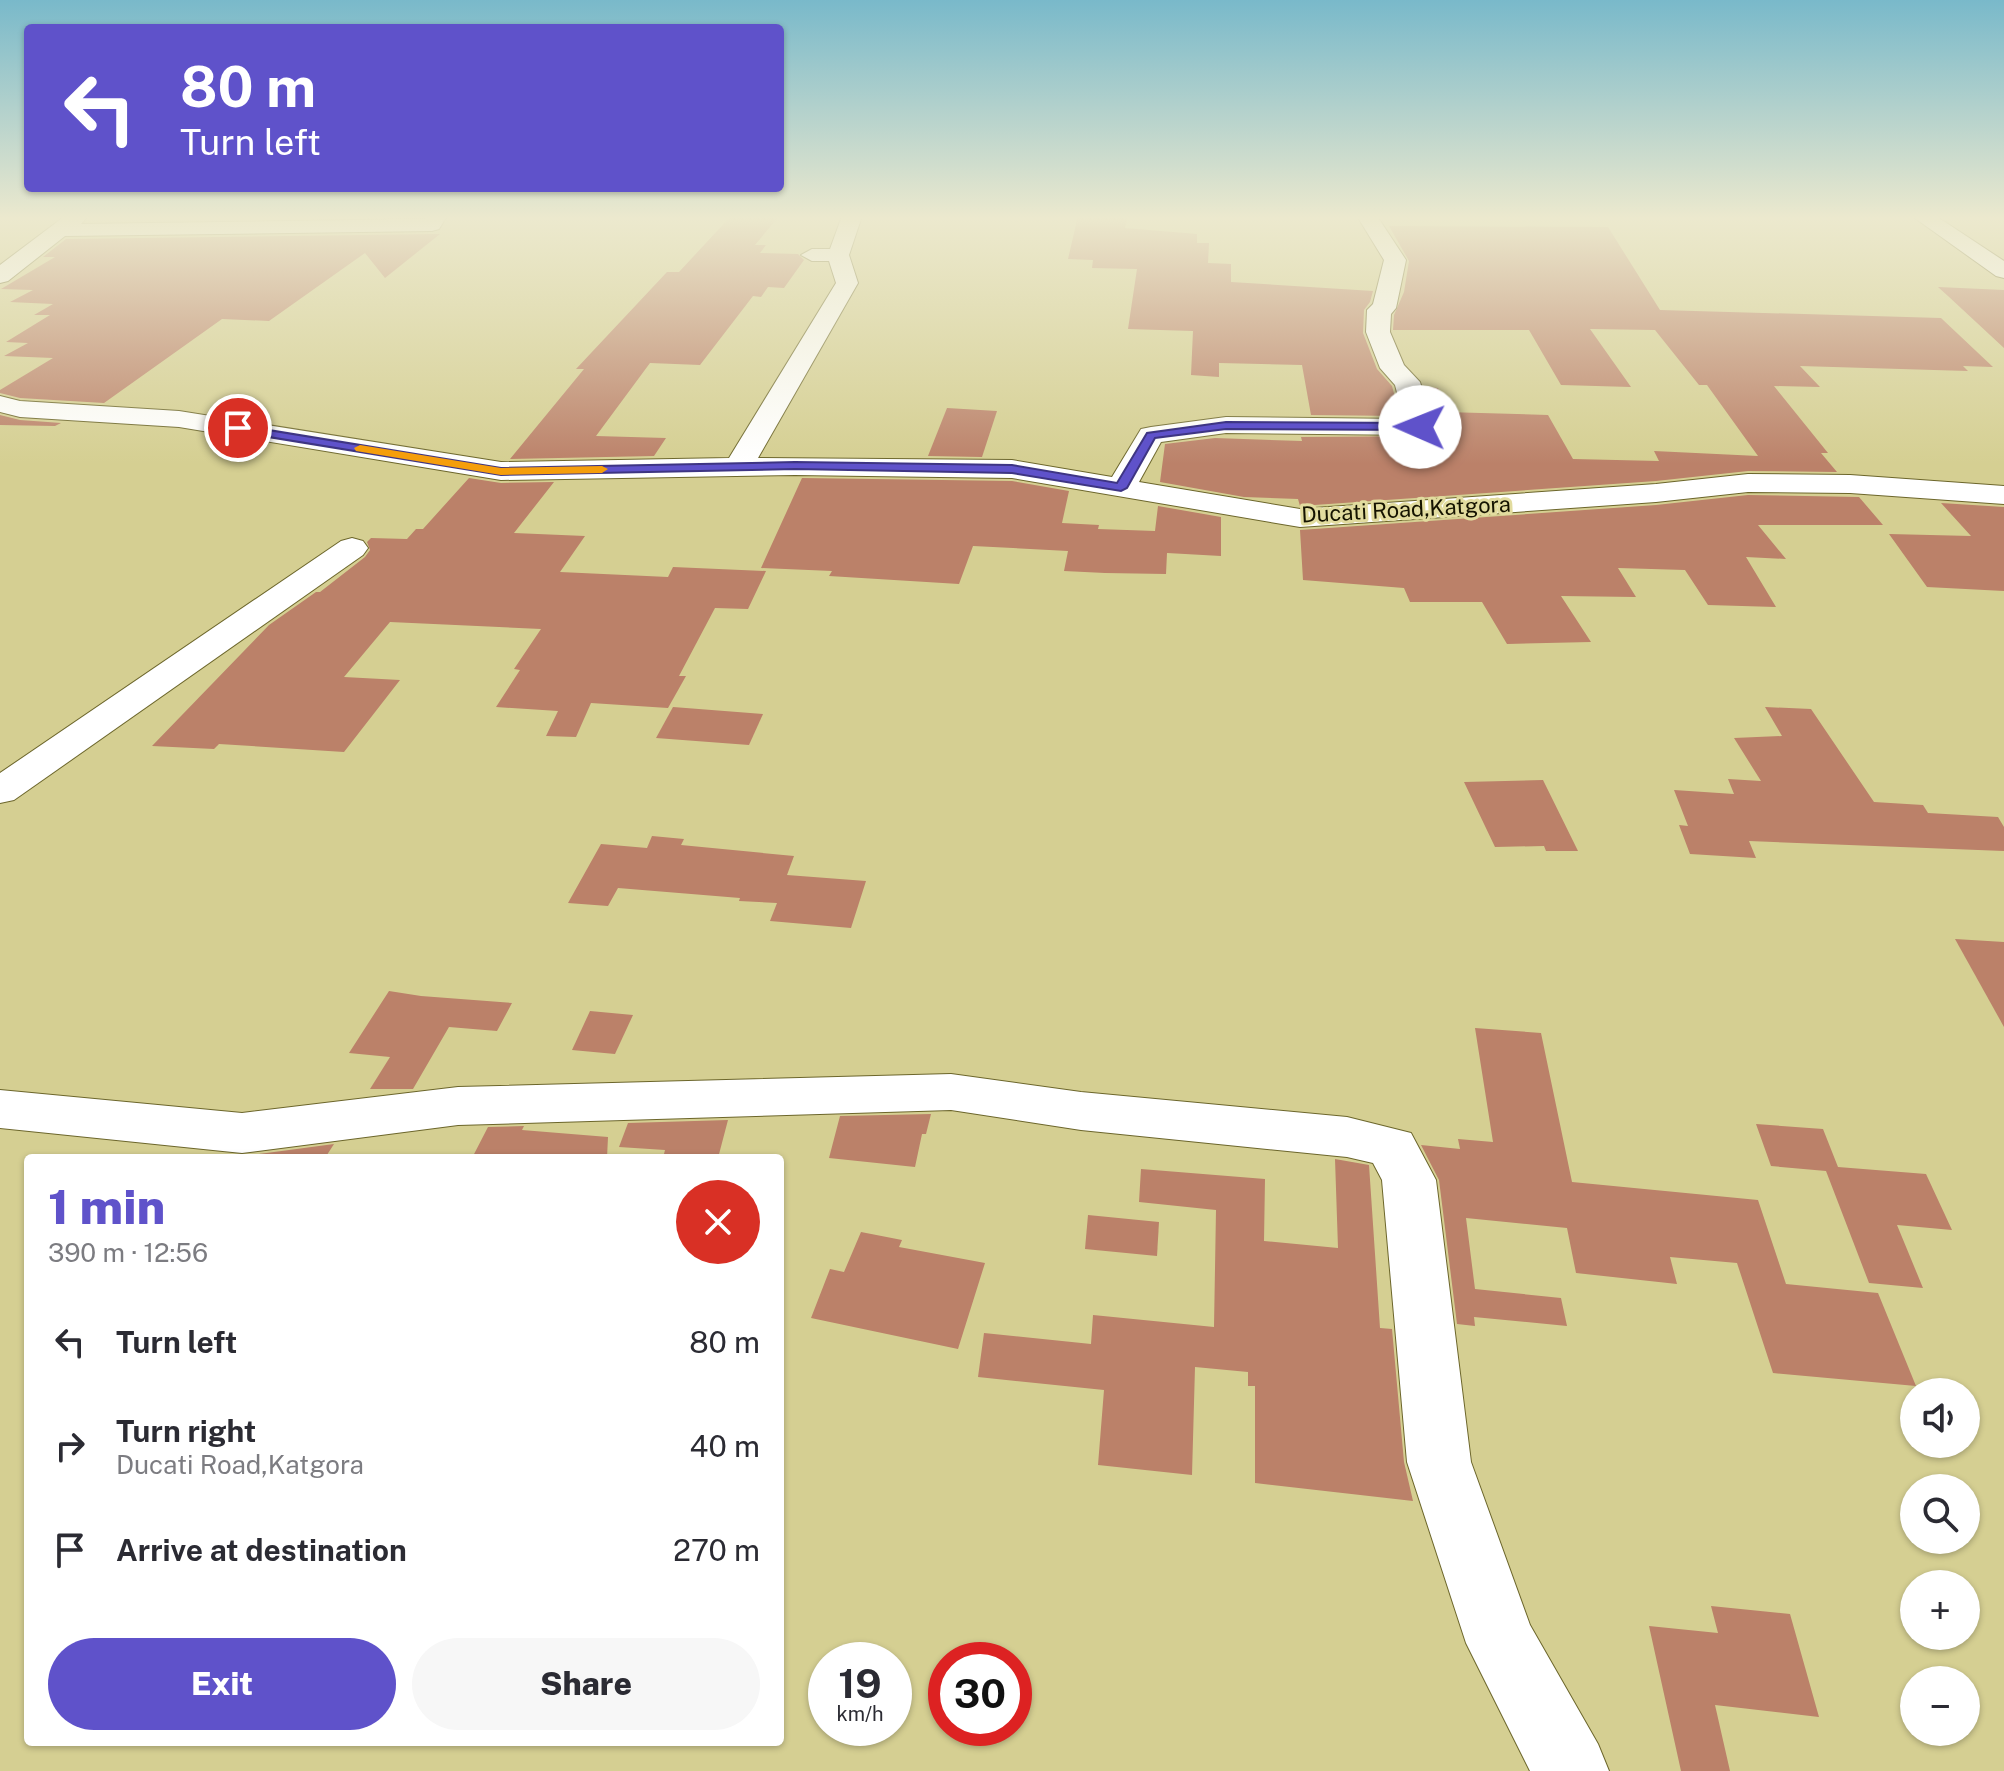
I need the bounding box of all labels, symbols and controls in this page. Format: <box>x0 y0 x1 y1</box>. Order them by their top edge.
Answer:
text: 80 m <box>180 54 316 120</box>
icon: left <box>48 56 152 160</box>
text: Turn left <box>180 121 321 163</box>
position arrow <box>1378 385 1462 469</box>
pin <box>204 394 272 462</box>
icon: arrive <box>216 406 260 450</box>
street label: Ducati Road,Katgora <box>1301 491 1511 527</box>
text: 1 min <box>48 1178 165 1235</box>
button: close <box>676 1180 760 1264</box>
text: 390 m · 12:56 <box>48 1237 208 1268</box>
icon: left <box>48 1320 92 1364</box>
text: Turn left <box>116 1324 237 1360</box>
text: 80 m <box>689 1324 760 1360</box>
map controls <box>1900 1378 1980 1746</box>
button: sound <box>1900 1378 1980 1458</box>
text: Turn right <box>116 1413 256 1449</box>
icon: right <box>48 1424 92 1468</box>
text: 40 m <box>690 1428 760 1464</box>
text: Ducati Road,Katgora <box>116 1449 364 1480</box>
button: search <box>1900 1474 1980 1554</box>
icon: arrive <box>48 1528 92 1572</box>
text: Arrive at destination <box>116 1532 407 1568</box>
text: 270 m <box>673 1532 760 1568</box>
button: + <box>1900 1570 1980 1650</box>
button: Exit <box>48 1638 396 1730</box>
button: Share <box>412 1638 760 1730</box>
speed limit sign: 30 <box>928 1642 1032 1746</box>
text: 19 <box>838 1660 882 1707</box>
button: − <box>1900 1666 1980 1746</box>
text: km/h <box>836 1702 884 1726</box>

